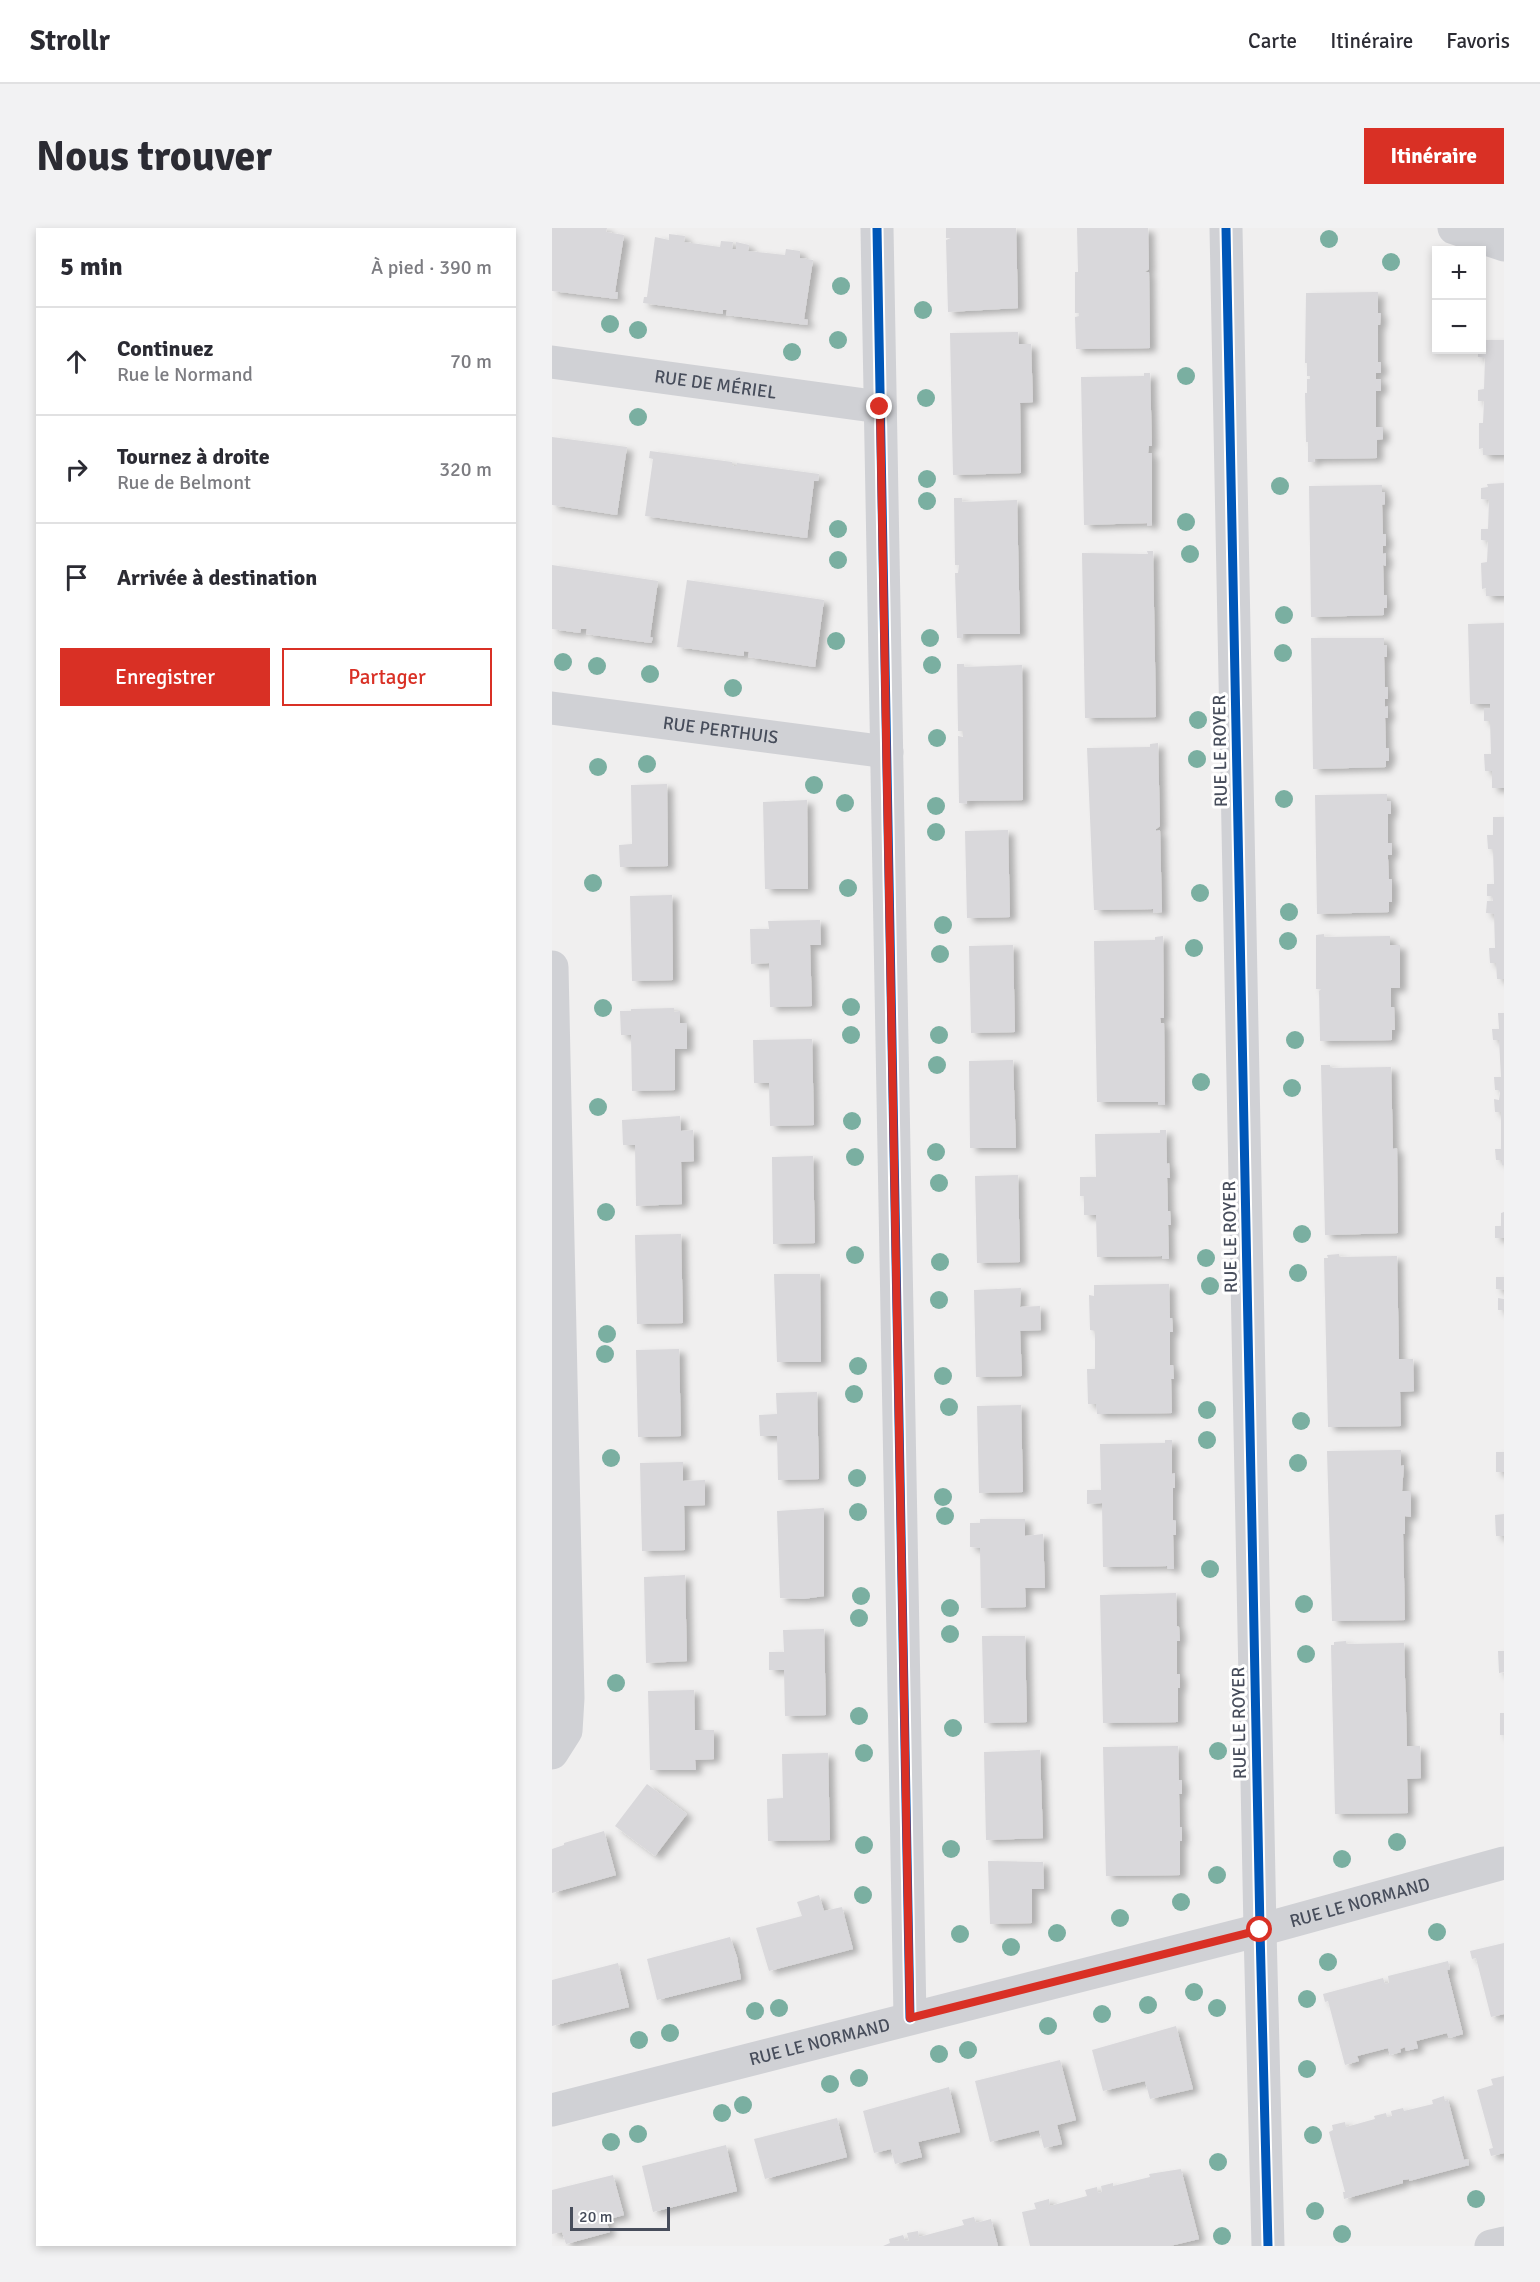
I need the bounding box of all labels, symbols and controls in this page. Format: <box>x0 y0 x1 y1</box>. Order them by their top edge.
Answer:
text: Strollr <box>30 24 110 58</box>
text: Carte <box>1248 28 1297 54</box>
text: Itinéraire <box>1330 28 1413 54</box>
text: Favoris <box>1446 28 1510 54</box>
button: Itinéraire <box>1364 128 1504 184</box>
text: Nous trouver <box>36 131 272 182</box>
map controls <box>1432 246 1486 354</box>
button: + <box>1432 246 1486 300</box>
text: 5 min <box>60 251 123 283</box>
text: À pied · 390 m <box>371 255 492 280</box>
button: − <box>1432 300 1486 354</box>
text: Continuez <box>117 335 213 362</box>
icon: ahead <box>60 345 93 378</box>
text: 70 m <box>450 349 492 374</box>
text: Rue le Normand <box>117 362 253 387</box>
street label: RUE DE MÉRIEL <box>653 365 778 404</box>
route end <box>866 393 892 419</box>
text: Tournez à droite <box>117 443 270 470</box>
icon: right <box>60 453 93 486</box>
text: 320 m <box>439 457 492 482</box>
text: Rue de Belmont <box>117 470 251 495</box>
icon: arrive <box>60 561 93 594</box>
text: Arrivée à destination <box>117 564 317 591</box>
button: Enregistrer <box>60 648 270 706</box>
button: Partager <box>282 648 492 706</box>
street label: RUE LE ROYER <box>1208 695 1232 807</box>
street label: RUE PERTHUIS <box>662 712 780 749</box>
street label: RUE LE ROYER <box>1218 1181 1242 1293</box>
street label: RUE LE ROYER <box>1227 1667 1251 1779</box>
street label: RUE LE NORMAND <box>1287 1873 1432 1932</box>
route start <box>1246 1916 1272 1942</box>
street label: RUE LE NORMAND <box>747 2014 892 2070</box>
scale bar <box>570 2204 670 2232</box>
text: 20 m <box>579 2207 613 2227</box>

